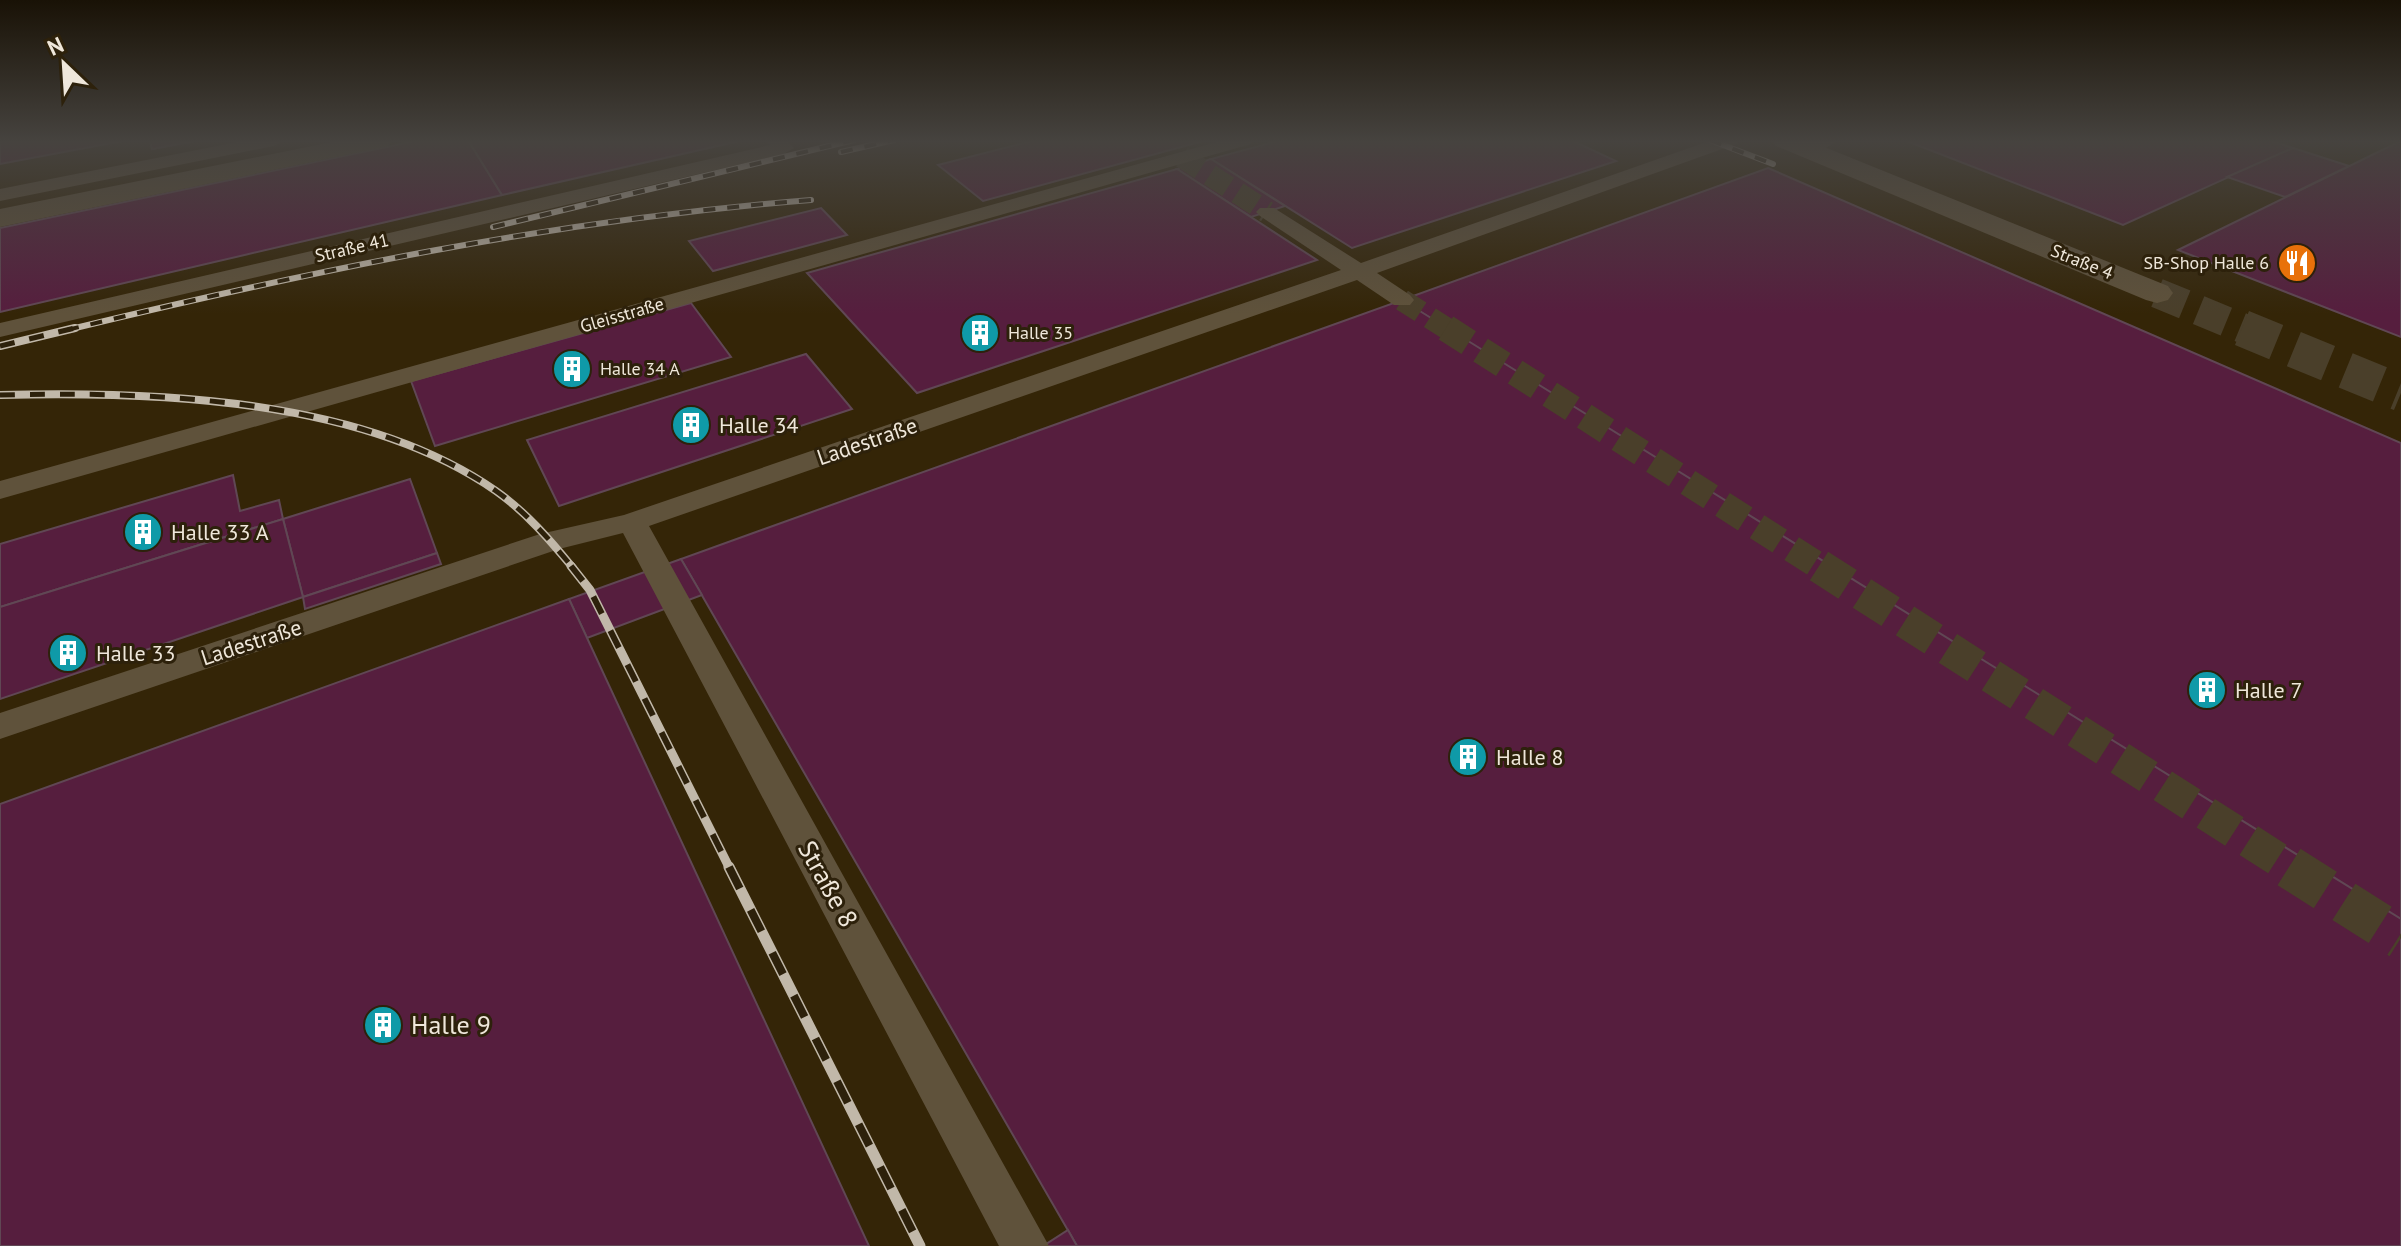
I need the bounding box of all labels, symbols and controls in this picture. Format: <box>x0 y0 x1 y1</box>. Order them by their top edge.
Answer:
north arrow <box>24 24 104 104</box>
text: N <box>43 30 68 62</box>
street label: Straße 41 <box>313 228 391 267</box>
street label: Straße 4 <box>2048 239 2117 284</box>
restaurant icon: SB-Shop Halle 6 <box>2276 242 2318 284</box>
place label: SB-Shop Halle 6 <box>2144 251 2269 274</box>
street label: Gleisstraße <box>577 292 667 337</box>
building icon: Halle 35 <box>959 312 1001 354</box>
place label: Halle 35 <box>1008 321 1073 344</box>
building icon: Halle 34 A <box>551 348 593 390</box>
place label: Halle 34 A <box>600 357 680 380</box>
building icon: Halle 34 <box>670 404 712 446</box>
place label: Halle 34 <box>719 411 799 439</box>
street label: Ladestraße <box>813 411 921 471</box>
building icon: Halle 33 A <box>122 511 164 553</box>
place label: Halle 33 A <box>171 518 269 546</box>
street label: Ladestraße <box>197 613 305 671</box>
building icon: Halle 33 <box>47 632 89 674</box>
place label: Halle 33 <box>96 639 176 667</box>
building icon: Halle 7 <box>2186 669 2228 711</box>
place label: Halle 7 <box>2235 676 2303 704</box>
building icon: Halle 8 <box>1447 736 1489 778</box>
place label: Halle 8 <box>1496 743 1564 771</box>
street label: Straße 8 <box>791 835 866 933</box>
building icon: Halle 9 <box>362 1004 404 1046</box>
place label: Halle 9 <box>411 1008 491 1041</box>

